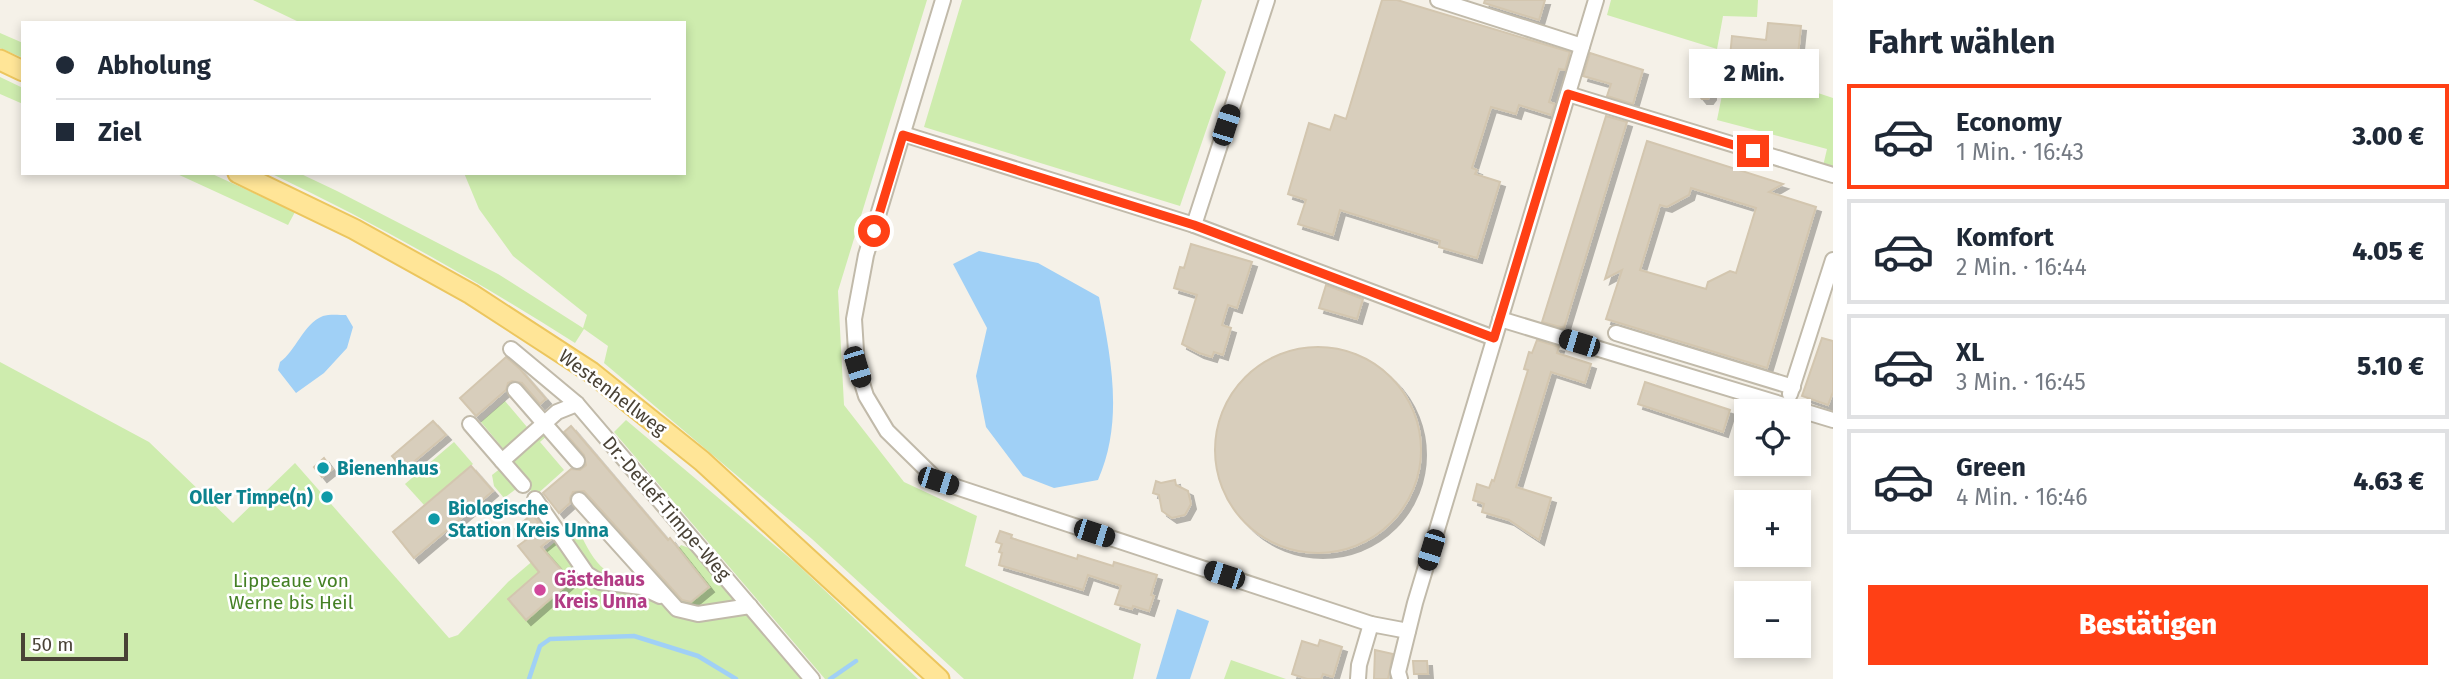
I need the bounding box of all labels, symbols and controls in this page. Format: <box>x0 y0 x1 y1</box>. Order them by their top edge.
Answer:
text: Fahrt wählen <box>1868 23 2055 61</box>
text: Abholung <box>98 50 211 81</box>
callout: 2 Min. <box>1688 50 1818 99</box>
text: 2 Min. <box>1724 59 1784 87</box>
car <box>1210 102 1243 148</box>
icon: car <box>1872 105 1935 168</box>
text: Economy <box>1956 107 2062 138</box>
text: Ziel <box>98 117 142 148</box>
text: 3.00 € <box>2352 121 2424 152</box>
route end <box>1737 135 1769 167</box>
text: 1 Min. · 16:43 <box>1956 138 2084 166</box>
route start <box>858 215 890 247</box>
icon: car <box>1872 220 1935 283</box>
text: Komfort <box>1956 222 2054 253</box>
text: 4.05 € <box>2352 236 2424 267</box>
text: 2 Min. · 16:44 <box>1956 253 2087 281</box>
car <box>1556 327 1603 359</box>
icon: car <box>1872 335 1935 398</box>
text: XL <box>1956 337 1984 368</box>
street label: Westenhellweg <box>554 344 671 441</box>
car <box>841 344 874 390</box>
text: 5.10 € <box>2357 351 2424 382</box>
text: 3 Min. · 16:45 <box>1956 368 2086 396</box>
map controls <box>1734 399 1811 658</box>
button: locate <box>1734 399 1811 476</box>
street label: Dr.-Detlef-Timpe-Weg <box>598 431 736 585</box>
icon: car <box>1872 450 1935 513</box>
text: Green <box>1956 452 2026 483</box>
place label: Bienenhaus <box>337 457 438 480</box>
marker: Bienenhaus <box>315 460 331 476</box>
car <box>915 465 962 497</box>
text: 4.63 € <box>2353 466 2424 497</box>
text: 4 Min. · 16:46 <box>1956 483 2088 511</box>
place label: Oller Timpe(n) <box>189 486 313 509</box>
marker: Oller Timpe(n) <box>319 489 335 505</box>
button: + <box>1734 490 1811 567</box>
place label: Biologische Station Kreis Unna <box>448 497 609 542</box>
marker: Biologische Station Kreis Unna <box>426 511 442 527</box>
car <box>1071 517 1118 549</box>
car <box>1415 527 1448 573</box>
car <box>1201 559 1248 591</box>
place label: Gästehaus Kreis Unna <box>554 568 647 613</box>
park label: Lippeaue von Werne bis Heil <box>229 569 354 614</box>
button: − <box>1734 581 1811 658</box>
marker: Gästehaus Kreis Unna <box>532 582 548 598</box>
button: Bestätigen <box>1868 585 2428 665</box>
scale bar <box>21 630 128 662</box>
text: 50 m <box>32 633 73 656</box>

